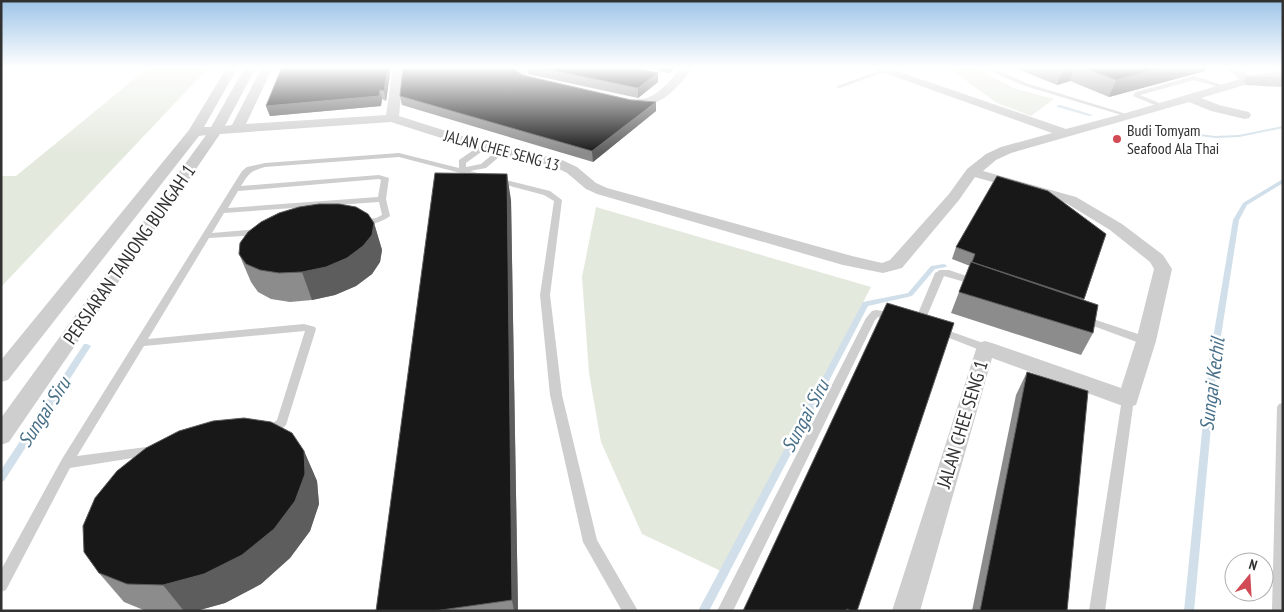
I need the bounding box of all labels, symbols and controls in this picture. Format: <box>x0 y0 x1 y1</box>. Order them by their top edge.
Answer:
place label: Budi Tomyam Seafood Ala Thai <box>1127 120 1219 158</box>
street label: JALAN CHEE SENG 13 <box>441 125 562 175</box>
marker: Budi Tomyam Seafood Ala Thai <box>1111 133 1123 145</box>
street label: PERSIARAN TANJONG BUNGAH 1 <box>58 159 200 349</box>
water label: Sungai Kechil <box>1193 334 1231 432</box>
street label: JALAN CHEE SENG 1 <box>931 357 993 492</box>
water label: Sungai Siru <box>12 371 77 452</box>
water label: Sungai Siru <box>775 374 835 457</box>
north arrow <box>1224 552 1274 602</box>
text: N <box>1247 555 1259 574</box>

